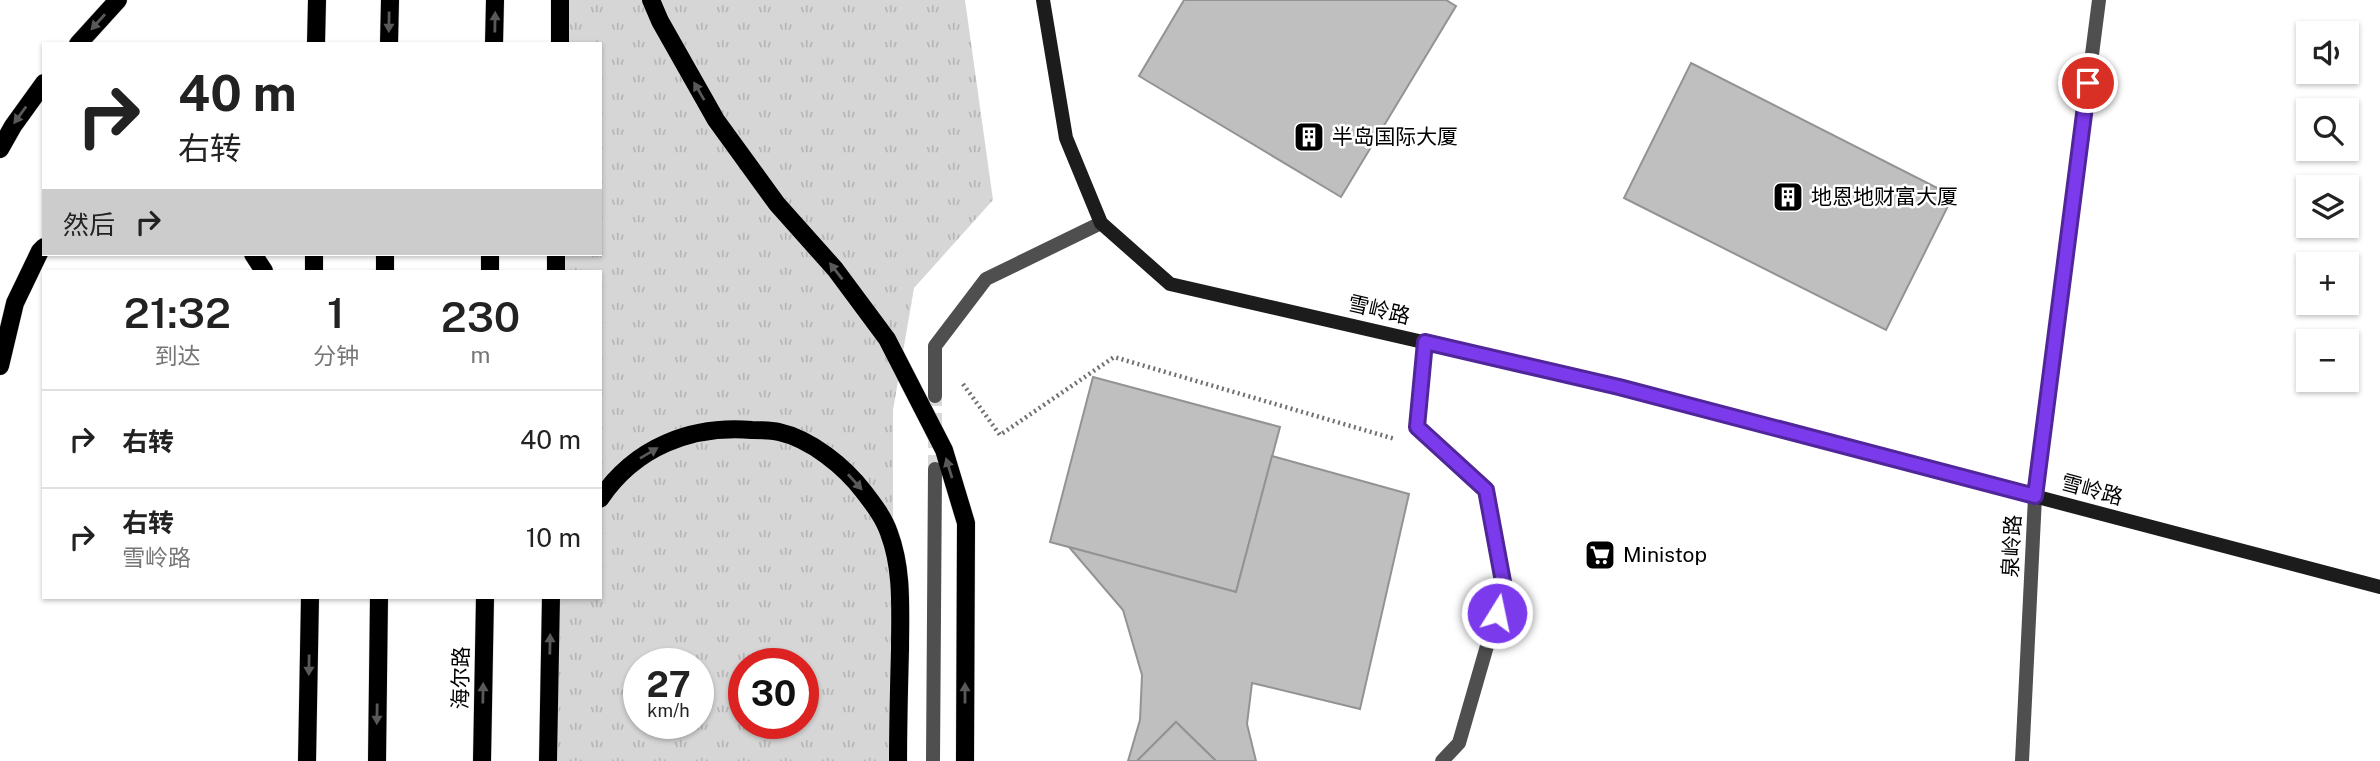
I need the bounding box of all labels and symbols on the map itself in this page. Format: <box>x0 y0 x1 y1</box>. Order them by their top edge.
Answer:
one-way arrow <box>384 11 395 33</box>
one-way arrow <box>489 11 500 33</box>
one-way arrow <box>90 13 106 31</box>
pin <box>2058 53 2118 113</box>
one-way arrow <box>693 81 706 100</box>
one-way arrow <box>14 106 28 124</box>
building icon: 半岛国际大厦 <box>1292 120 1326 154</box>
place label: 半岛国际大厦 <box>1332 124 1458 149</box>
building icon: 地恩地财富大厦 <box>1771 180 1805 214</box>
place label: 地恩地财富大厦 <box>1811 184 1958 209</box>
one-way arrow <box>829 263 844 281</box>
street label: 雪岭路 <box>1346 290 1413 329</box>
one-way arrow <box>640 446 659 459</box>
one-way arrow <box>944 457 954 478</box>
street label: 雪岭路 <box>2058 469 2126 510</box>
one-way arrow <box>847 473 863 490</box>
street label: 泉岭路 <box>1997 514 2026 578</box>
supermarket icon: Ministop <box>1583 538 1617 572</box>
place label: Ministop <box>1623 542 1707 567</box>
position arrow <box>1460 576 1534 650</box>
one-way arrow <box>544 633 556 655</box>
street label: 海尔路 <box>447 646 474 710</box>
speed limit sign: 30 <box>728 648 819 739</box>
one-way arrow <box>303 654 314 676</box>
one-way arrow <box>477 682 489 704</box>
one-way arrow <box>959 682 971 704</box>
one-way arrow <box>372 703 383 725</box>

